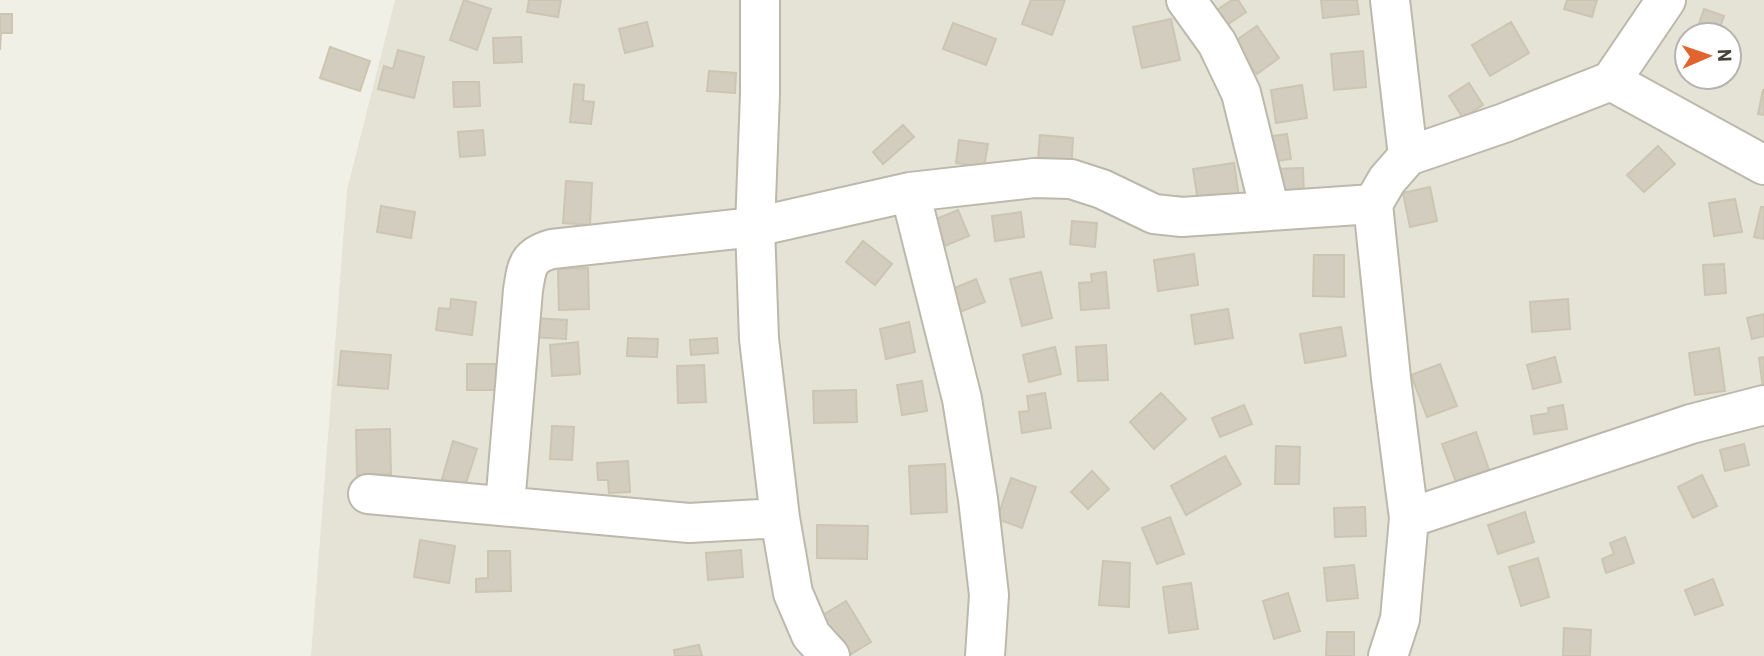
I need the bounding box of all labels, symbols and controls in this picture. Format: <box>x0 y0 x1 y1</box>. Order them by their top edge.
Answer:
north arrow <box>1673 21 1743 91</box>
text: N <box>1714 49 1737 62</box>

